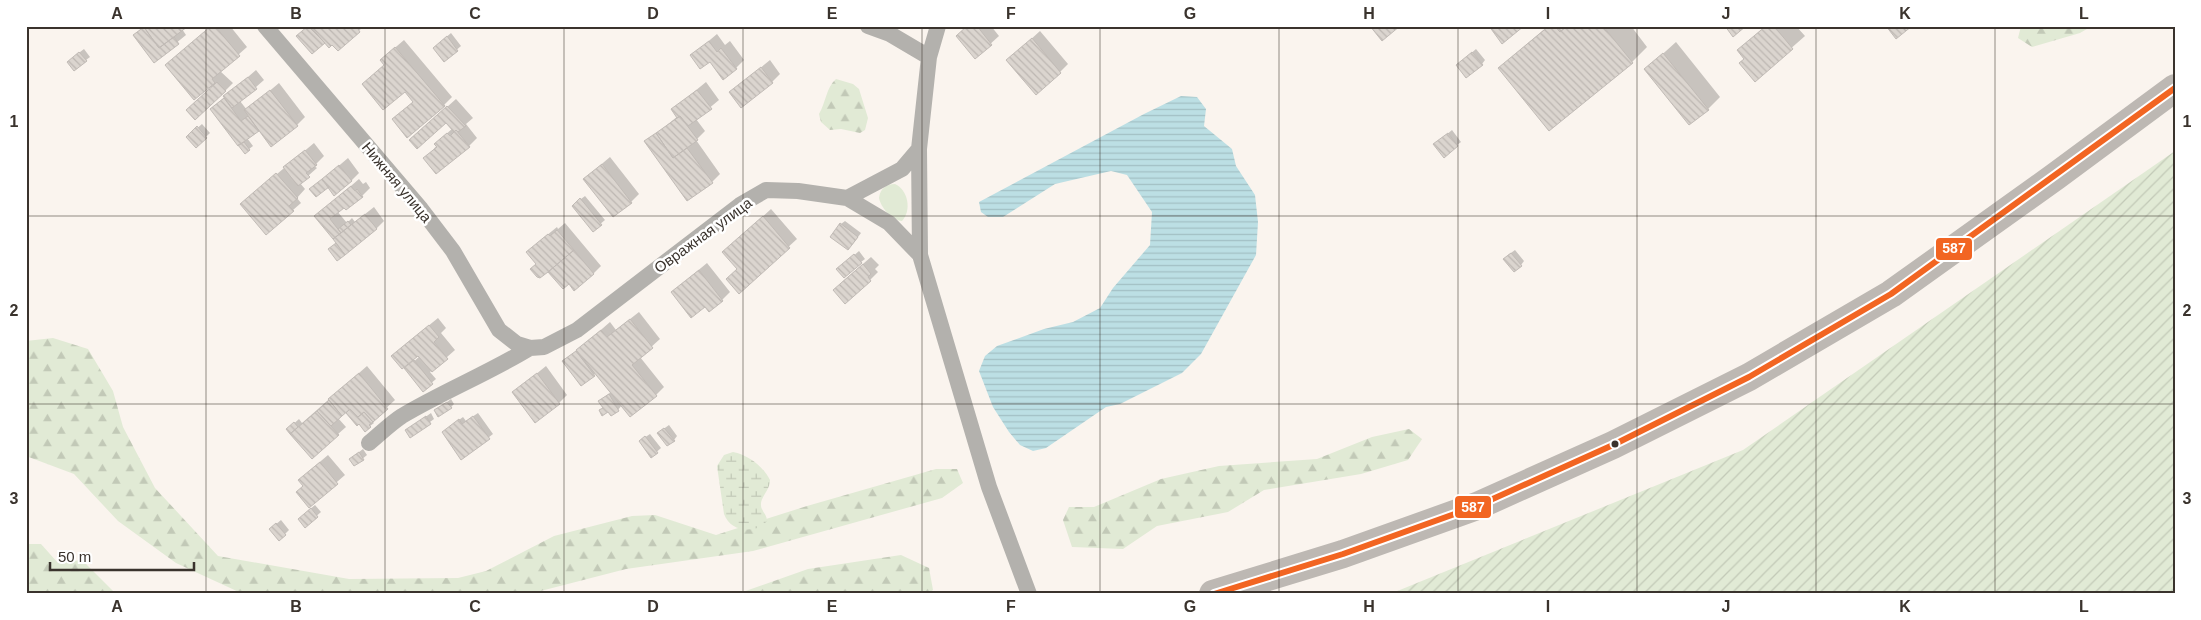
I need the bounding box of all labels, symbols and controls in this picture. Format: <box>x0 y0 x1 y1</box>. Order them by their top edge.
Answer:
text: A <box>111 5 123 22</box>
text: B <box>290 5 302 22</box>
text: C <box>469 5 481 22</box>
text: D <box>647 5 659 22</box>
text: E <box>827 5 838 22</box>
text: F <box>1006 5 1016 22</box>
text: G <box>1184 5 1196 22</box>
text: H <box>1363 5 1375 22</box>
text: I <box>1546 5 1550 22</box>
text: J <box>1722 5 1730 22</box>
text: K <box>1899 5 1911 22</box>
text: L <box>2079 5 2089 22</box>
text: 1 <box>10 113 19 130</box>
text: 1 <box>2183 113 2192 130</box>
street label: Нижняя улица <box>359 139 436 226</box>
street label: Овражная улица <box>651 193 756 276</box>
line badge: 587 <box>1935 237 1973 261</box>
text: 587 <box>1942 240 1966 256</box>
text: 2 <box>10 302 19 319</box>
text: 2 <box>2183 302 2192 319</box>
unlabelled marker <box>1610 439 1620 449</box>
text: 3 <box>10 490 19 507</box>
text: 3 <box>2183 490 2192 507</box>
line badge: 587 <box>1454 495 1492 519</box>
text: 587 <box>1461 499 1485 515</box>
scale bar <box>50 540 194 572</box>
text: 50 m <box>58 548 91 565</box>
text: A <box>111 598 123 615</box>
text: B <box>290 598 302 615</box>
text: C <box>469 598 481 615</box>
text: D <box>647 598 659 615</box>
text: E <box>827 598 838 615</box>
text: F <box>1006 598 1016 615</box>
text: G <box>1184 598 1196 615</box>
text: H <box>1363 598 1375 615</box>
text: I <box>1546 598 1550 615</box>
text: J <box>1722 598 1730 615</box>
text: K <box>1899 598 1911 615</box>
text: L <box>2079 598 2089 615</box>

